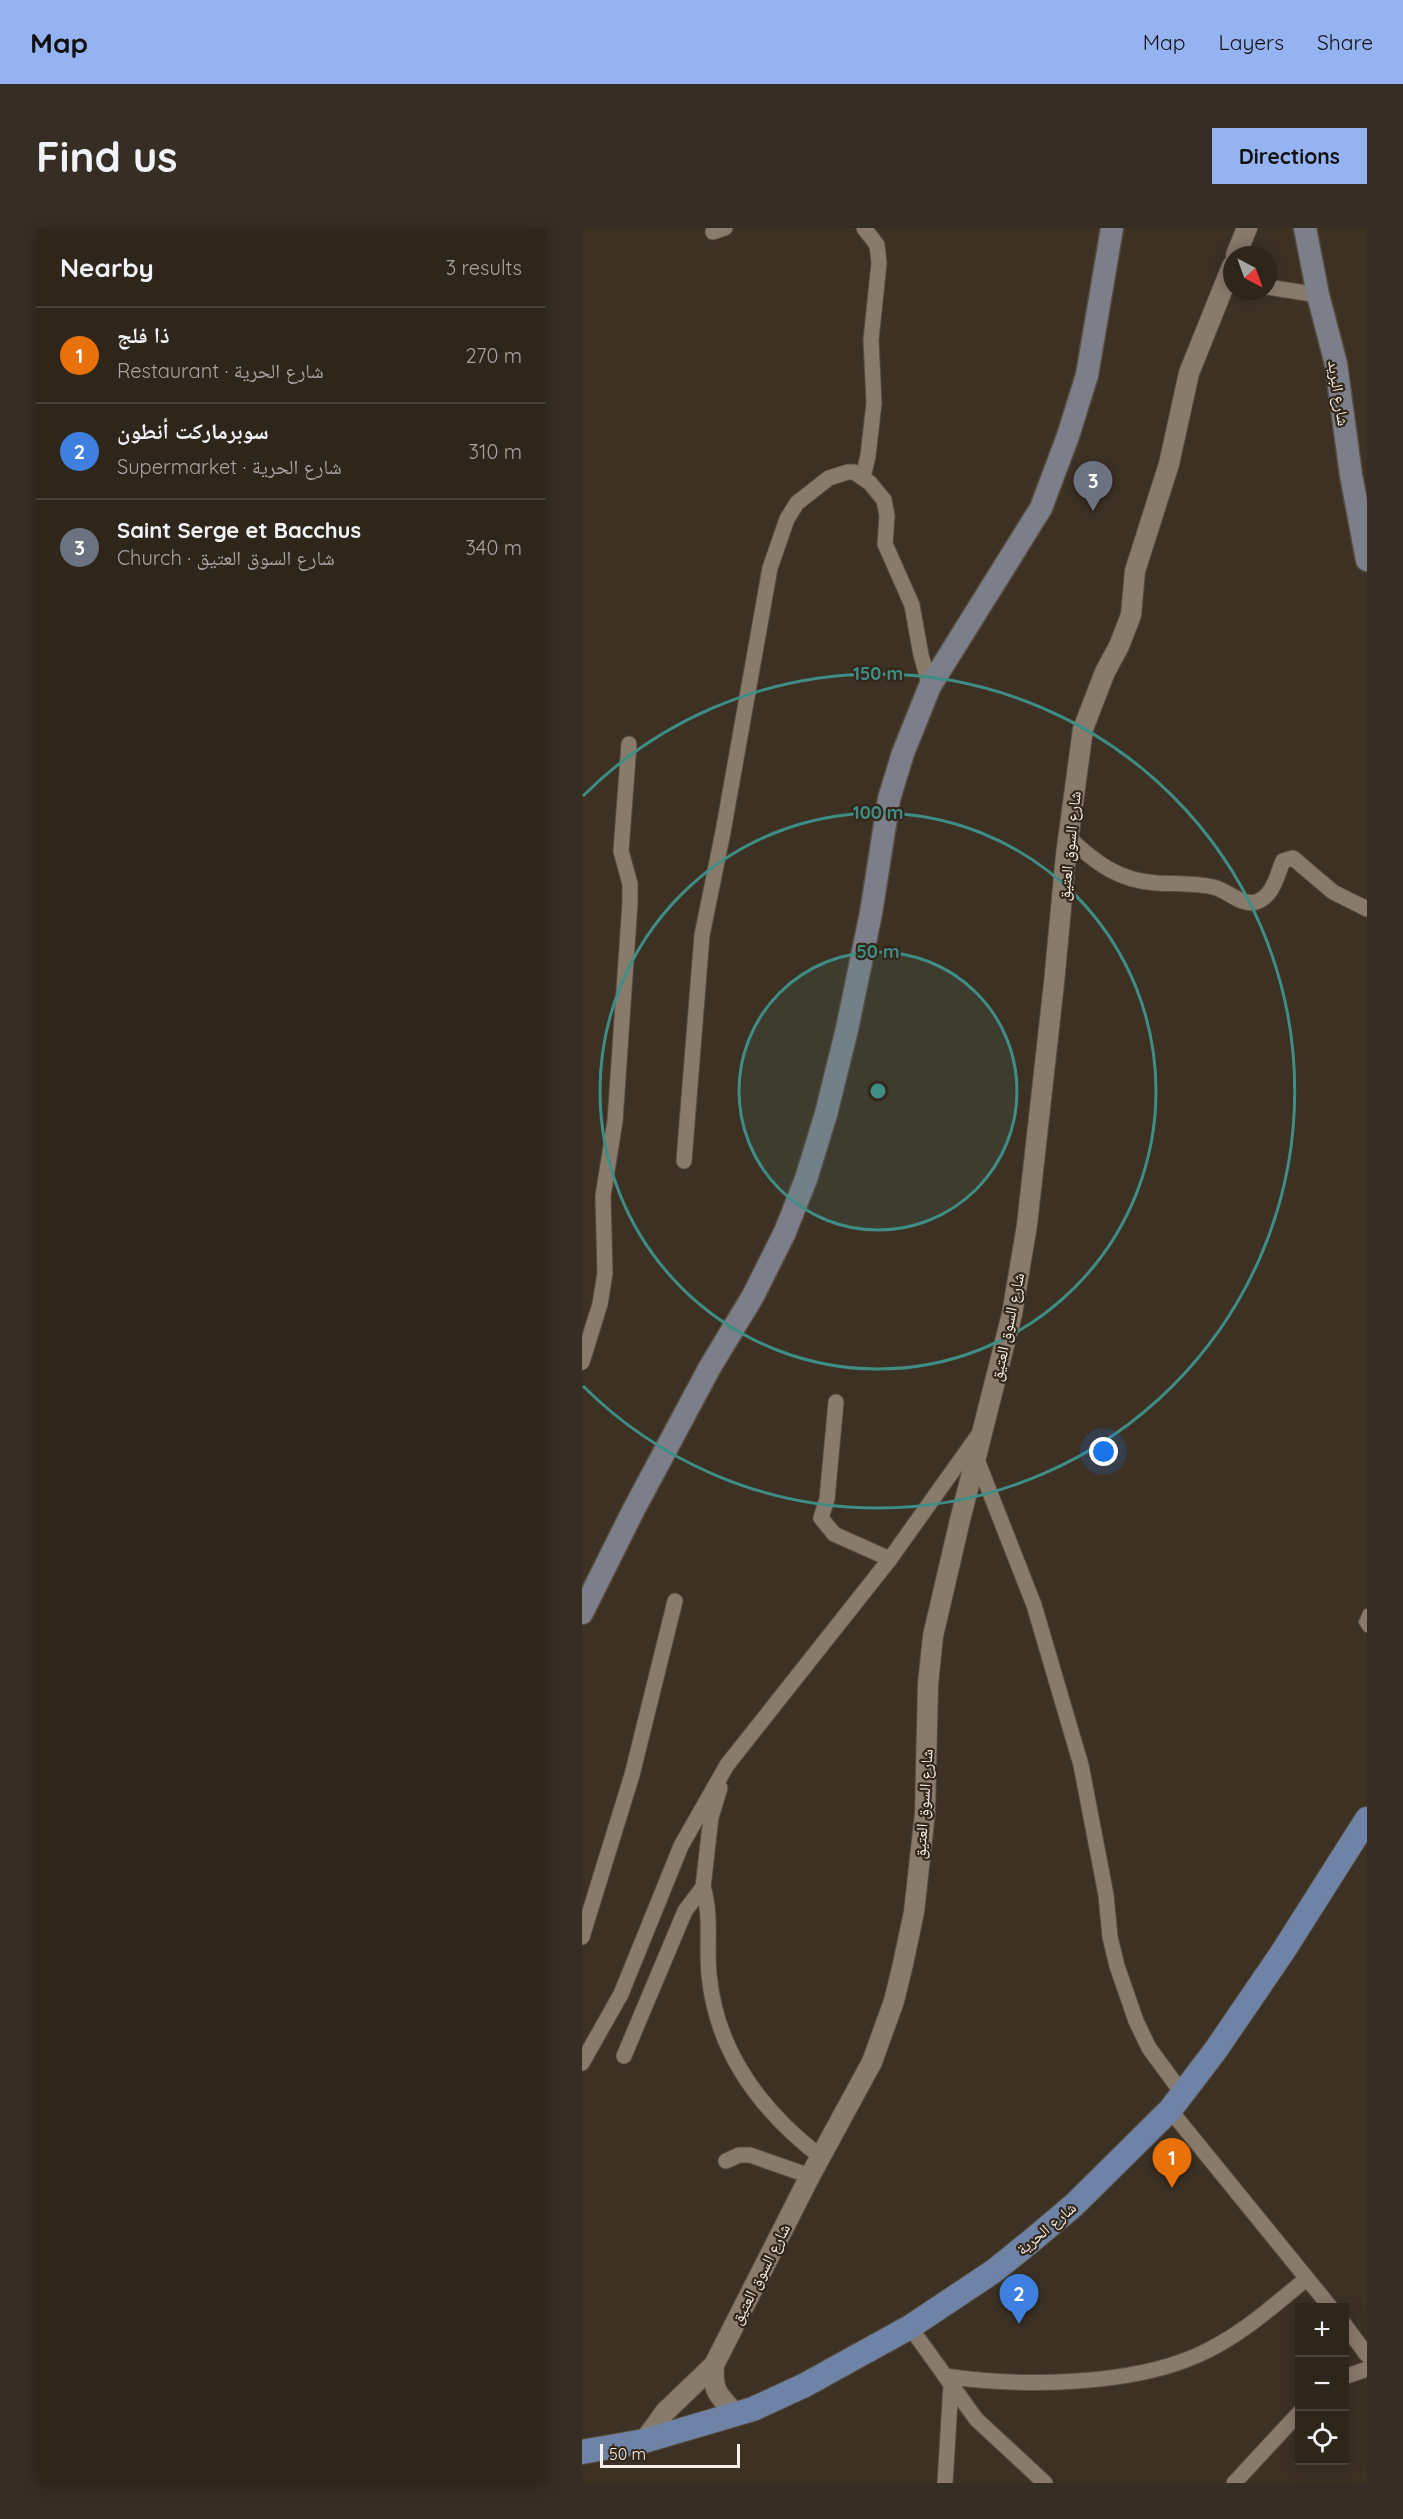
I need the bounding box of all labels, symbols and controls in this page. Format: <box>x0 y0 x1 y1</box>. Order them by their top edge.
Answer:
text: Map <box>30 25 88 60</box>
text: Map <box>1143 29 1186 55</box>
text: Layers <box>1219 29 1284 55</box>
text: Share <box>1317 29 1373 55</box>
button: Directions <box>1212 128 1367 184</box>
text: Find us <box>36 130 178 183</box>
north arrow <box>1223 246 1277 300</box>
text: Nearby <box>60 251 154 284</box>
text: 3 results <box>446 255 522 280</box>
text: ذا فلج <box>117 321 170 349</box>
text: 1 <box>76 343 83 368</box>
text: 270 m <box>465 343 522 368</box>
text: Restaurant · شارع الحرية <box>117 358 324 383</box>
street label: شارع البريد <box>1323 359 1354 427</box>
text: سوبرماركت أنطون <box>117 417 269 445</box>
text: 2 <box>74 439 85 464</box>
text: 310 m <box>469 439 522 464</box>
text: Supermarket · شارع الحرية <box>117 454 342 479</box>
pin: 3 <box>1074 462 1112 511</box>
text: Saint Serge et Bacchus <box>117 516 361 544</box>
text: 3 <box>74 535 85 560</box>
text: 340 m <box>465 535 522 560</box>
text: Church · شارع السوق العتيق <box>117 545 335 570</box>
text: 150 m <box>853 662 903 685</box>
street label: شارع السوق العتيق <box>1053 790 1086 902</box>
text: 100 m <box>853 801 903 824</box>
text: 50 m <box>856 940 900 963</box>
centre of rings <box>868 1081 888 1101</box>
street label: شارع السوق العتيق <box>986 1271 1029 1383</box>
your location <box>1089 1437 1118 1466</box>
street label: شارع السوق العتيق <box>909 1748 938 1860</box>
pin: 1 <box>1152 2138 1192 2188</box>
street label: شارع الحرية <box>1012 2197 1081 2260</box>
street label: شارع السوق العتيق <box>726 2220 795 2328</box>
pin: 2 <box>1000 2274 1038 2324</box>
map controls <box>1295 2303 1349 2465</box>
button: + <box>1295 2303 1349 2357</box>
button: − <box>1295 2357 1349 2411</box>
button: locate <box>1295 2411 1349 2465</box>
scale bar <box>600 2441 740 2468</box>
text: 50 m <box>609 2444 646 2464</box>

